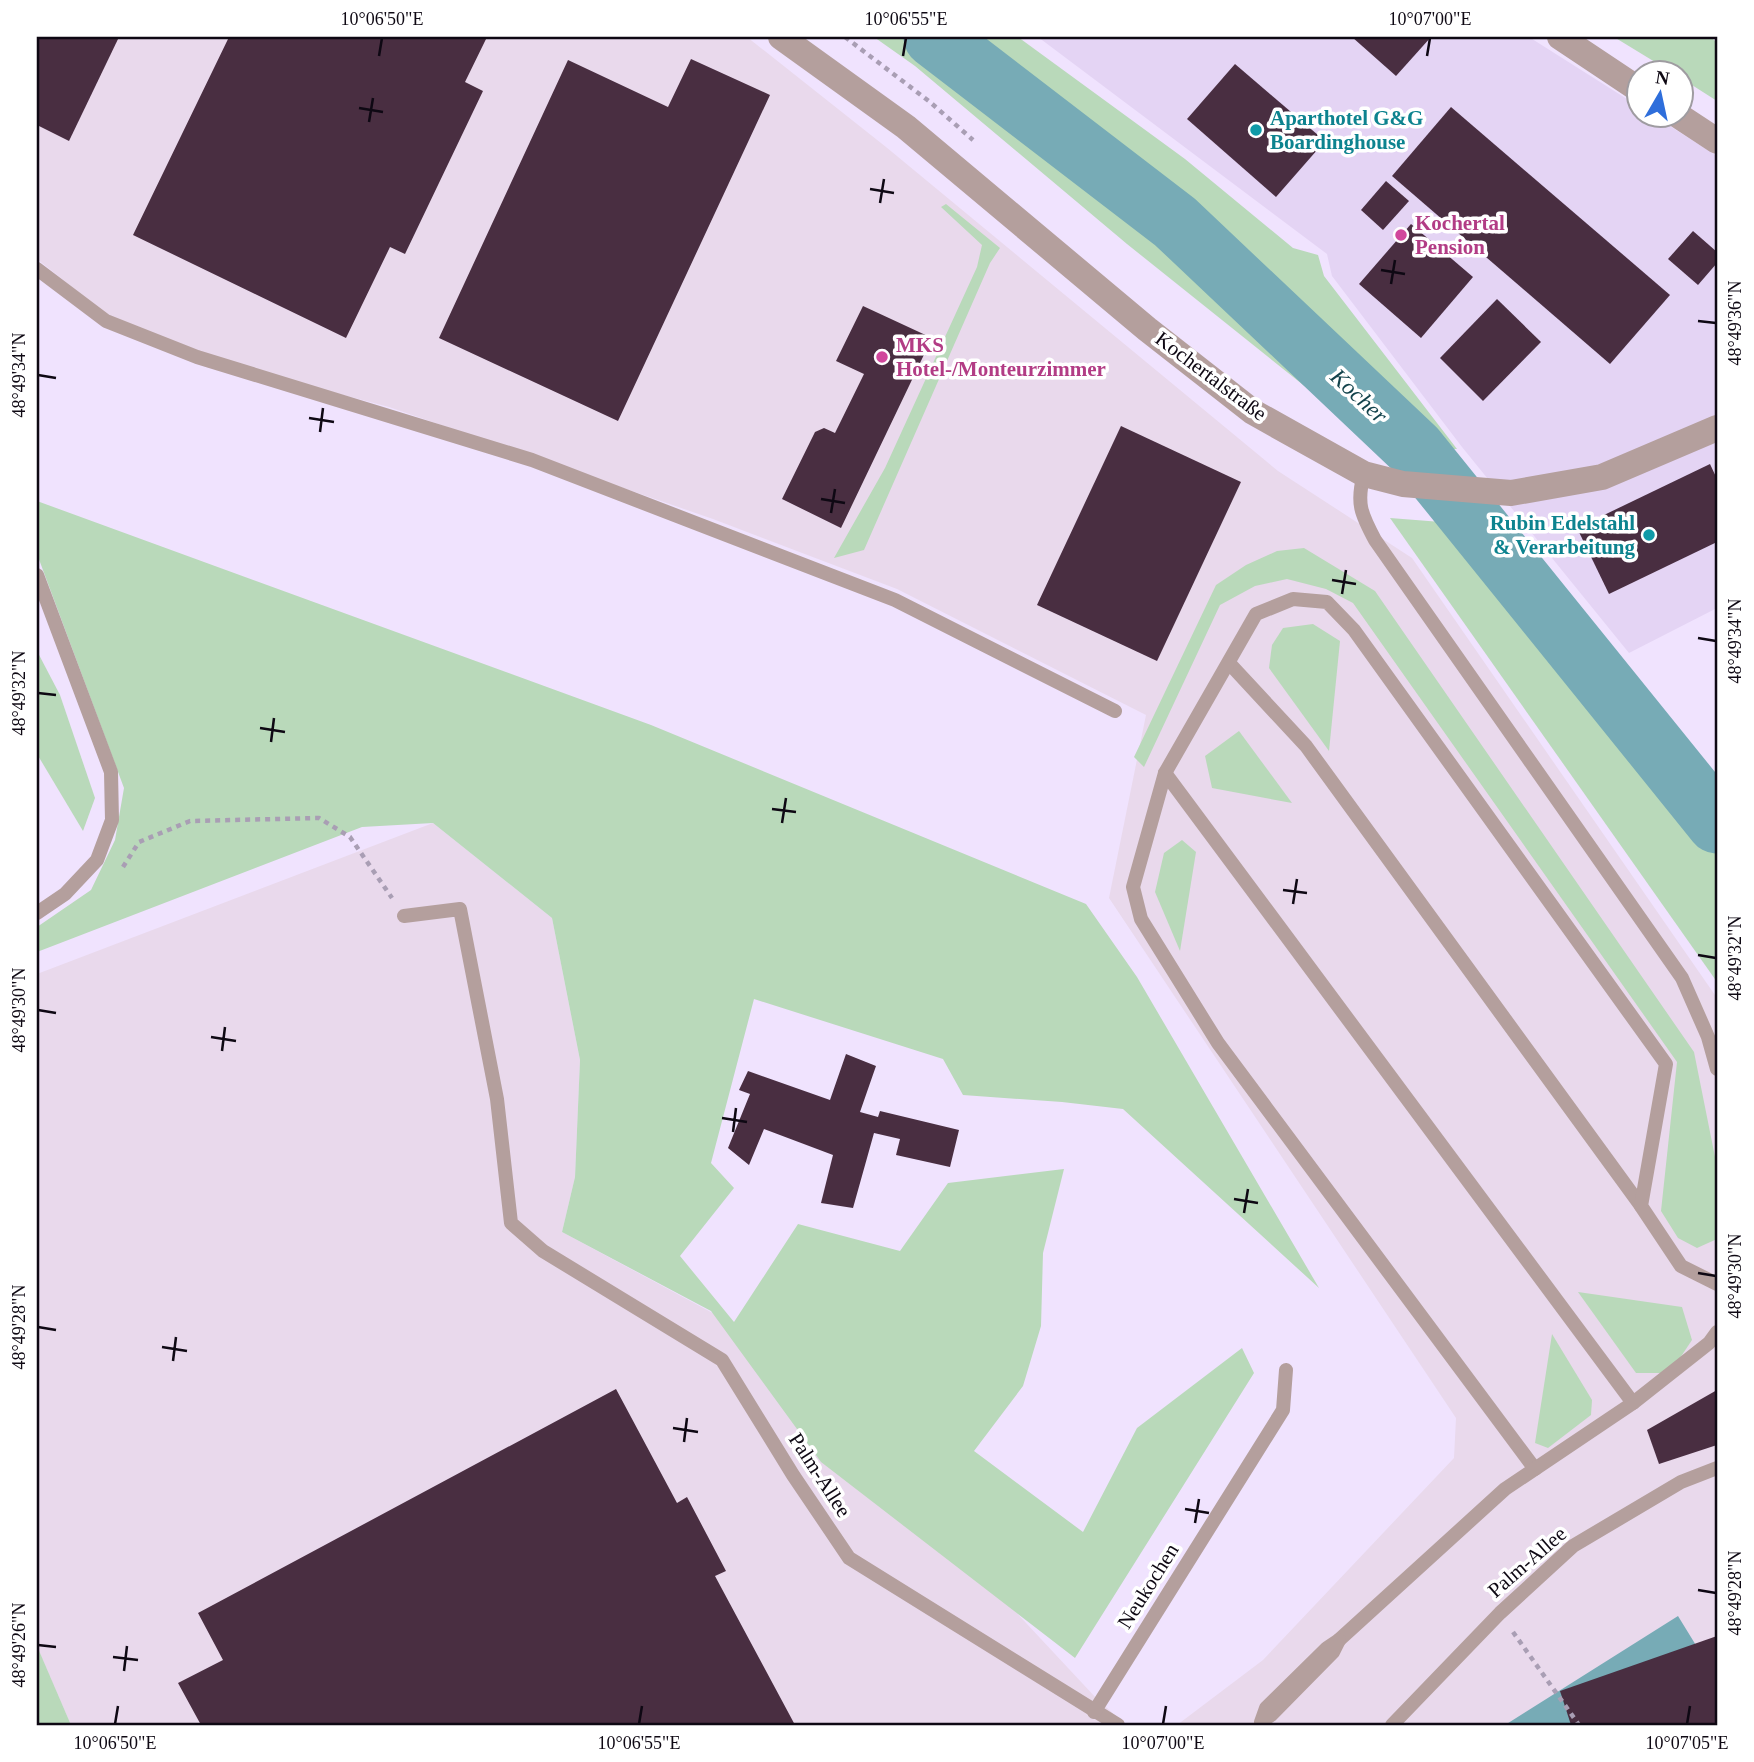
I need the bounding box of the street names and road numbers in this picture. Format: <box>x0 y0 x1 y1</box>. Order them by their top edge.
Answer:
street label: Kochertalstraße <box>1151 326 1271 426</box>
street label: Palm-Allee <box>784 1428 856 1522</box>
street label: Palm-Allee <box>1483 1522 1571 1602</box>
street label: Neukochen <box>1112 1539 1184 1633</box>

